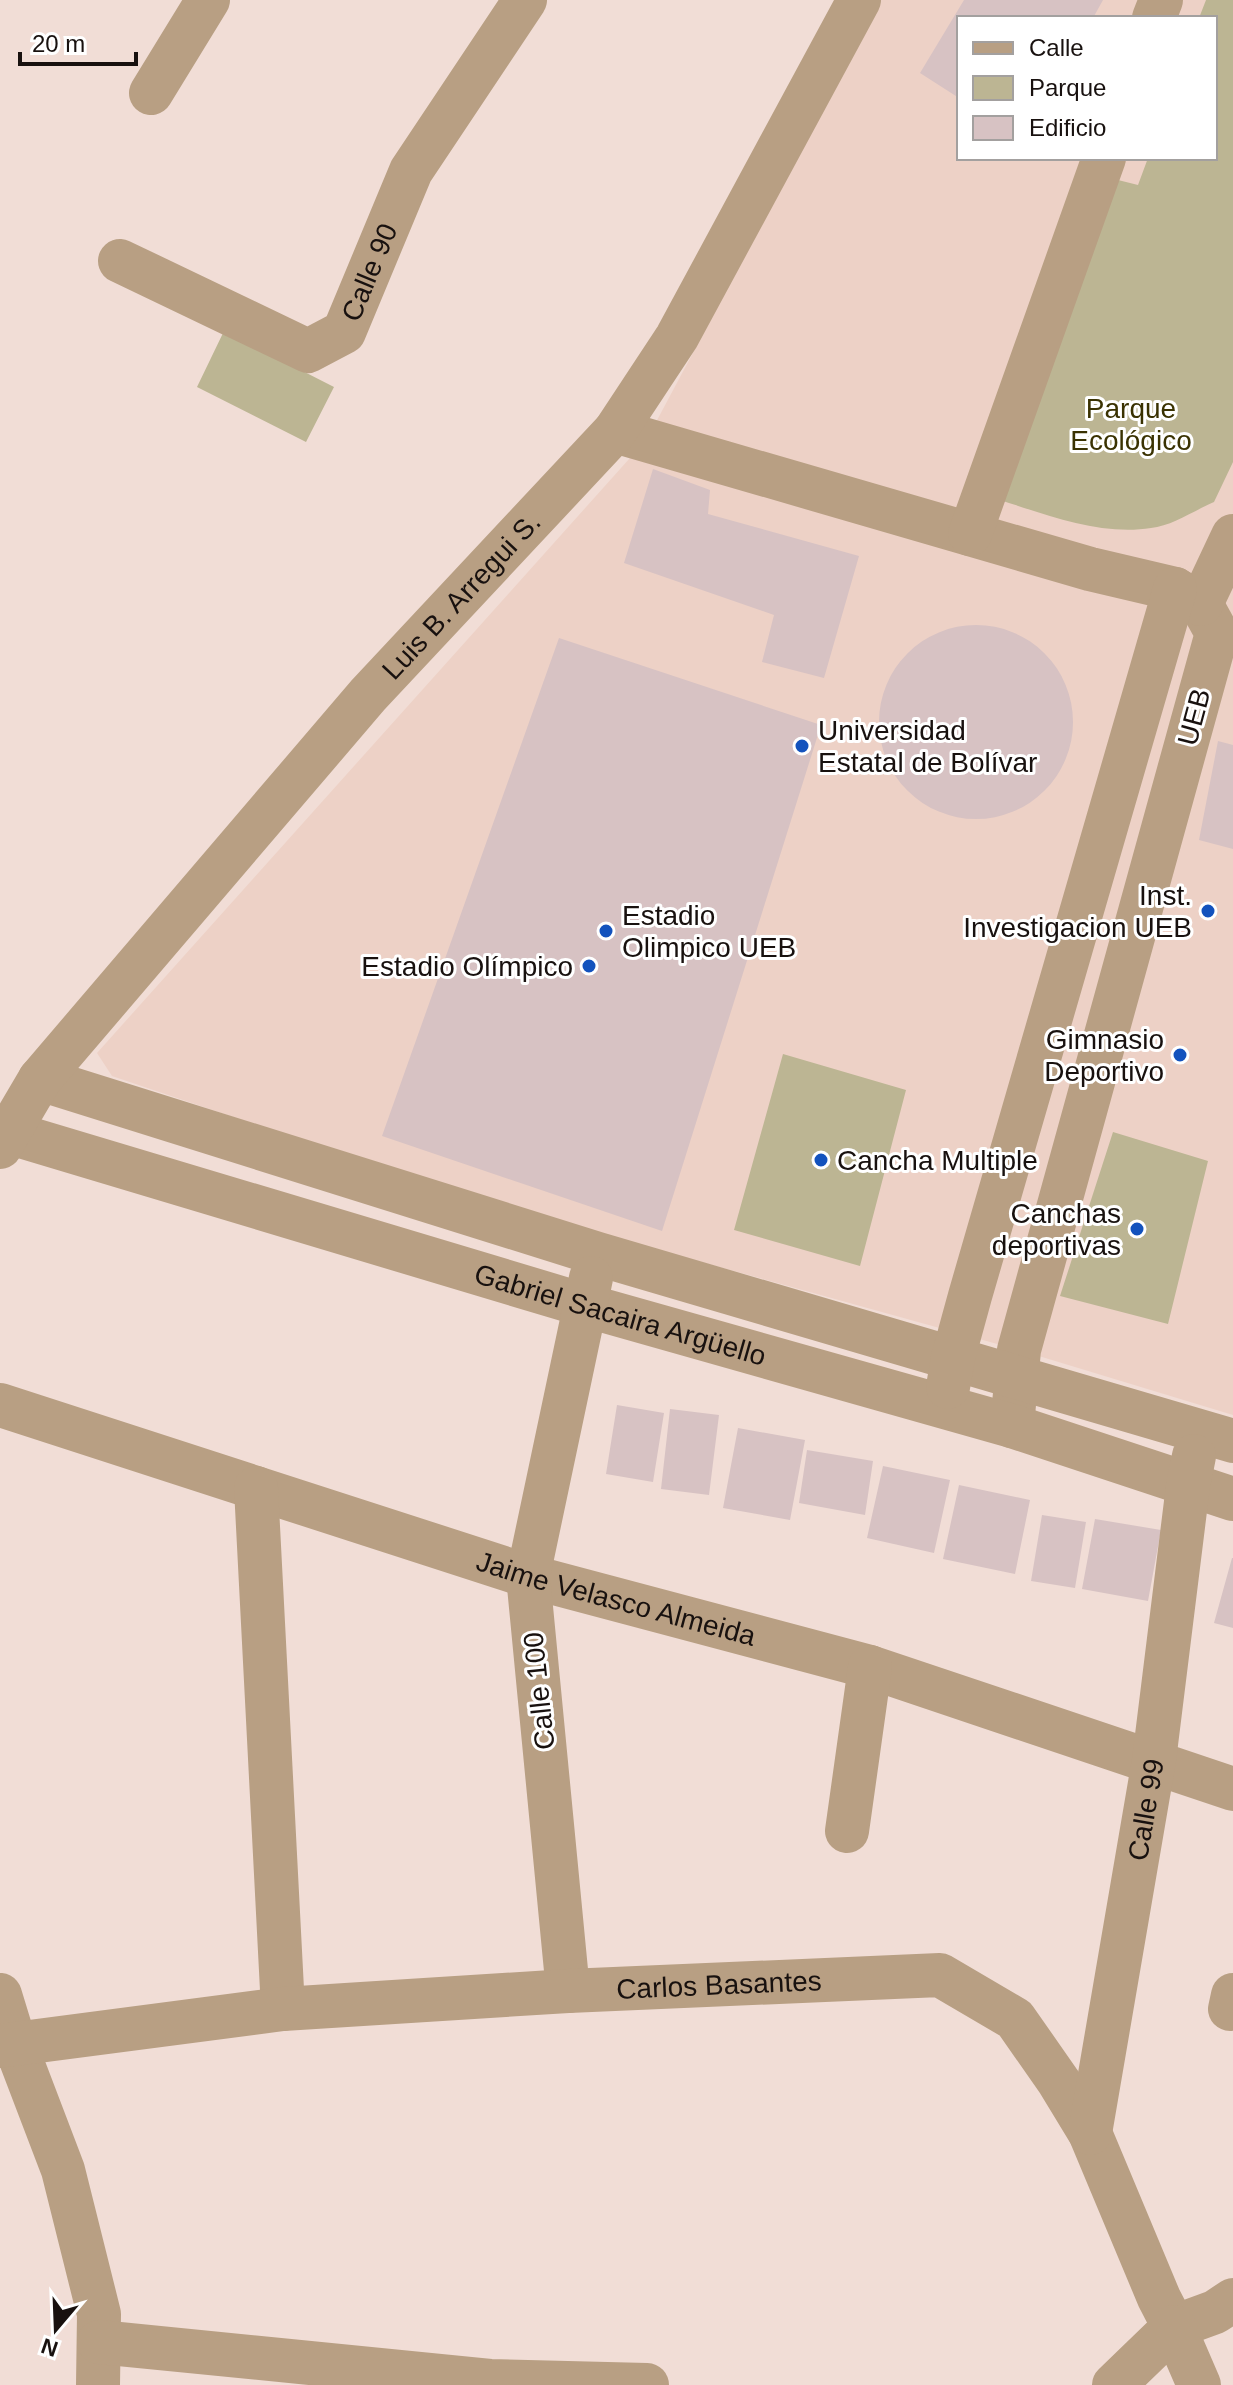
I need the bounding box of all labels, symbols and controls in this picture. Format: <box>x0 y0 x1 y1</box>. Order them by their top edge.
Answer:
scale bar <box>20 16 136 66</box>
legend <box>957 16 1217 160</box>
text: 20 m <box>32 30 85 57</box>
text: Calle <box>1029 34 1084 61</box>
text: Parque <box>1029 74 1106 101</box>
text: Edificio <box>1029 114 1106 141</box>
street label: Calle 90 <box>335 219 403 326</box>
park label: Parque Ecológico <box>1070 393 1192 456</box>
street label: Luis B. Arregui S. <box>376 506 546 685</box>
street label: UEB <box>1172 685 1216 749</box>
place label: Universidad Estatal de Bolívar <box>818 715 1037 778</box>
marker: Universidad Estatal de Bolívar <box>793 737 811 755</box>
place label: Inst. Investigacion UEB <box>963 880 1192 943</box>
place label: Estadio Olimpico UEB <box>622 900 796 963</box>
marker: Inst. Investigacion UEB <box>1199 902 1217 920</box>
marker: Estadio Olimpico UEB <box>597 922 615 940</box>
place label: Estadio Olímpico <box>361 951 573 982</box>
marker: Estadio Olímpico <box>580 957 598 975</box>
place label: Gimnasio Deportivo <box>1044 1024 1164 1087</box>
marker: Gimnasio Deportivo <box>1171 1046 1189 1064</box>
place label: Cancha Multiple <box>837 1145 1038 1176</box>
marker: Cancha Multiple <box>812 1151 830 1169</box>
place label: Canchas deportivas <box>992 1198 1121 1261</box>
marker: Canchas deportivas <box>1128 1220 1146 1238</box>
street label: Gabriel Sacaira Argüello <box>471 1258 770 1371</box>
street label: Jaime Velasco Almeida <box>473 1545 760 1652</box>
street label: Calle 100 <box>517 1631 561 1751</box>
street label: Calle 99 <box>1121 1756 1169 1863</box>
street label: Carlos Basantes <box>616 1965 822 2004</box>
north arrow <box>16 2289 96 2369</box>
text: N <box>38 2333 61 2362</box>

